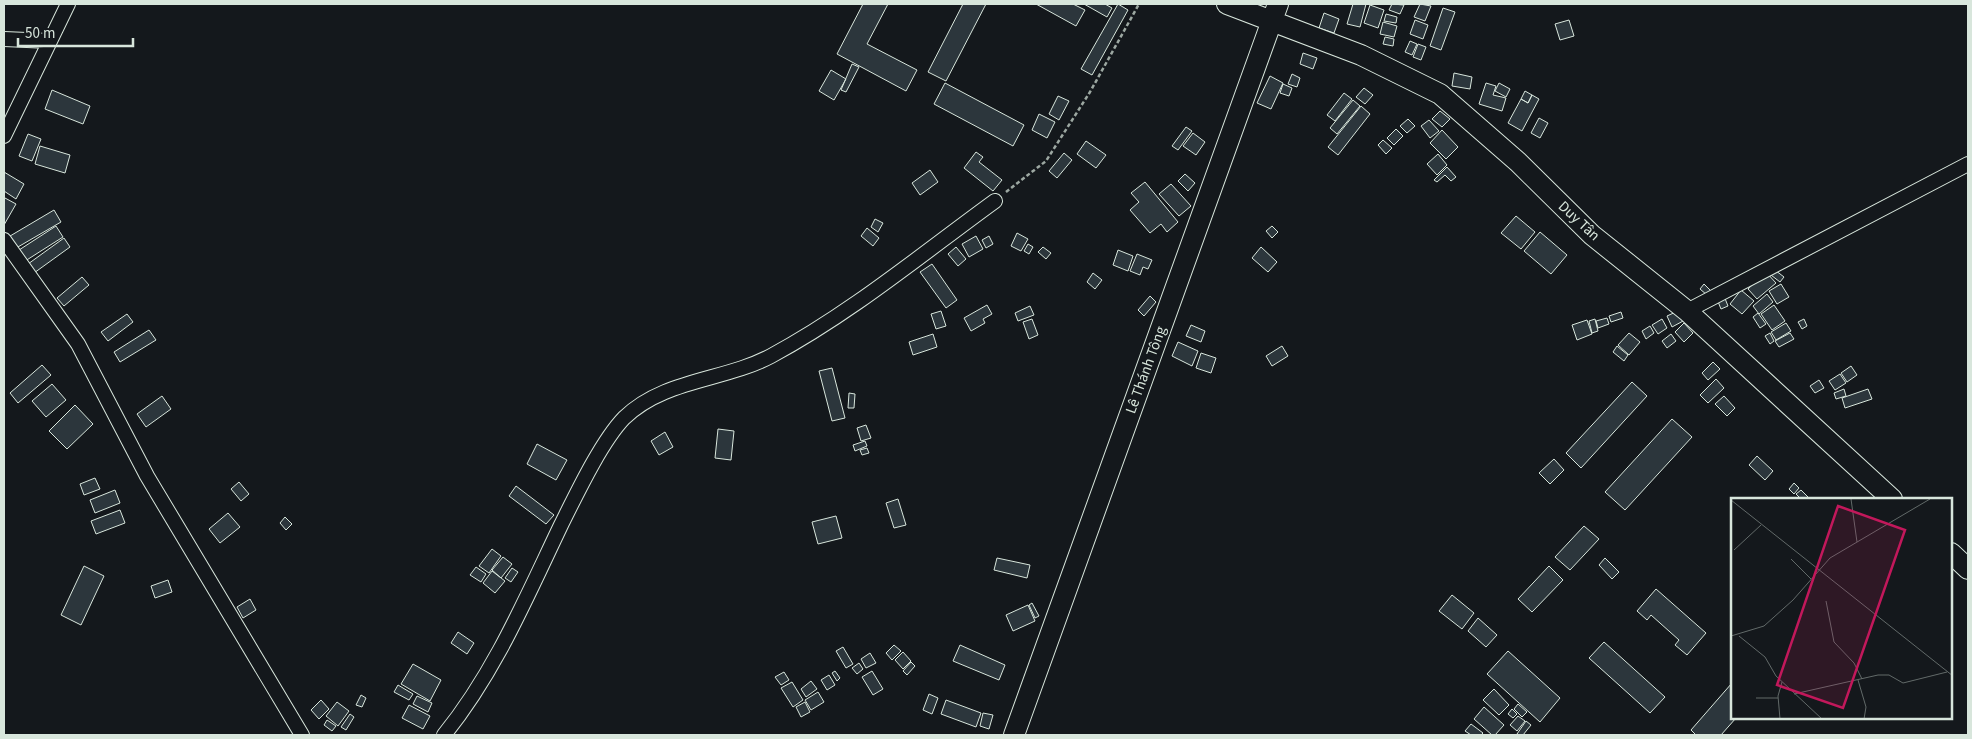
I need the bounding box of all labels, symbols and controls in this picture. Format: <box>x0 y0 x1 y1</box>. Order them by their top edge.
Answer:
scale bar <box>18 15 132 47</box>
text: 50 m <box>25 23 55 44</box>
street label: Duy Tân <box>1554 196 1604 246</box>
street label: Lê Thánh Tông <box>1120 323 1172 417</box>
inset map <box>1731 498 1952 719</box>

